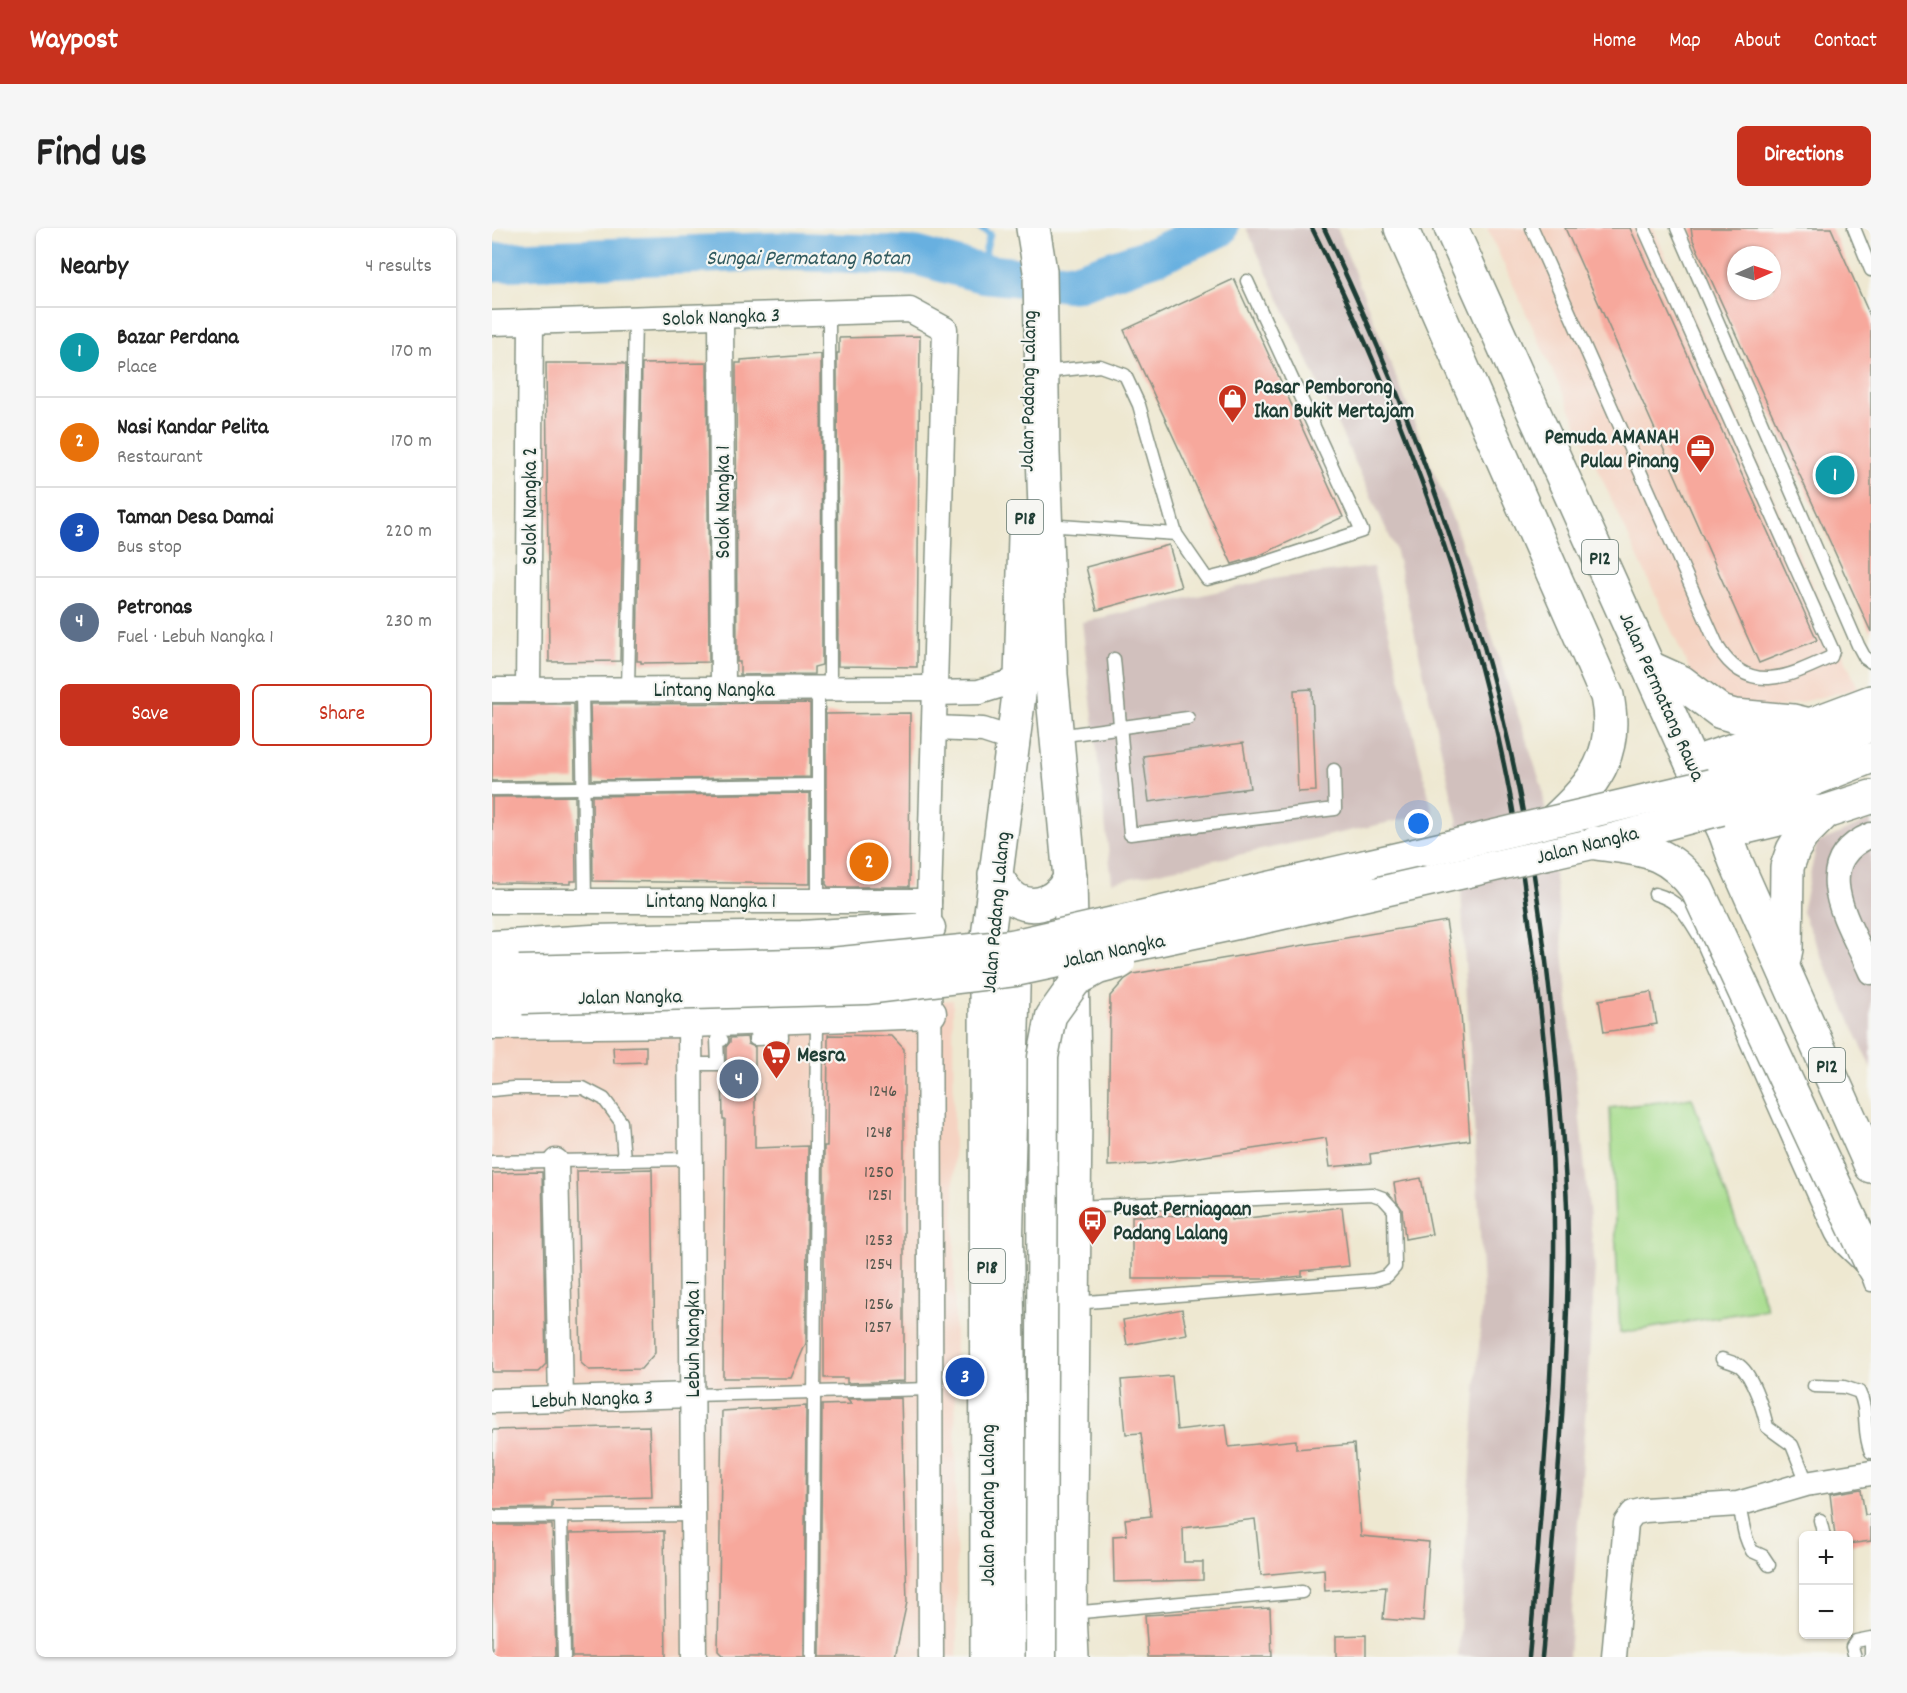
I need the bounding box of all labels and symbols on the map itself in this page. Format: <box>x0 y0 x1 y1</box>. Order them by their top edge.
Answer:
water label: Sungai Permatang Rotan <box>706 244 911 275</box>
north arrow <box>1727 246 1781 300</box>
street label: Solok Nangka 3 <box>662 302 781 336</box>
street label: Jalan Padang Lalang <box>1014 310 1046 472</box>
place label: Pasar Pemborong Ikan Bukit Mertajam <box>1254 374 1414 428</box>
shop icon: Pasar Pemborong Ikan Bukit Mertajam <box>1217 382 1249 424</box>
place label: Pemuda AMANAH Pulau Pinang <box>1544 424 1679 478</box>
office icon: Pemuda AMANAH Pulau Pinang <box>1684 432 1716 474</box>
street label: Solok Nangka 1 <box>710 445 740 559</box>
street label: Solok Nangka 2 <box>517 447 547 565</box>
pin: 1 <box>1816 452 1854 498</box>
road number: P18 <box>1007 500 1043 534</box>
road number: P12 <box>1582 540 1618 574</box>
street label: Jalan Permatang Rawa <box>1609 608 1712 788</box>
street label: Lintang Nangka <box>653 677 776 707</box>
your location <box>1404 809 1433 838</box>
street label: Jalan Nangka <box>1533 819 1643 874</box>
street label: Jalan Padang Lalang <box>976 830 1020 994</box>
pin: 2 <box>850 840 889 884</box>
street label: Lintang Nangka 1 <box>646 888 776 918</box>
street label: Jalan Nangka <box>1059 927 1169 978</box>
street label: Jalan Nangka <box>578 983 684 1015</box>
supermarket icon: Mesra <box>760 1038 792 1080</box>
place label: Mesra <box>797 1042 846 1072</box>
road number: P12 <box>1809 1048 1845 1082</box>
pin: 4 <box>720 1056 758 1102</box>
house number: 1246 <box>869 1080 897 1105</box>
house number: 1248 <box>866 1121 892 1146</box>
house number: 1250 <box>864 1161 894 1186</box>
house number: 1251 <box>868 1184 892 1209</box>
place label: Pusat Perniagaan Padang Lalang <box>1113 1196 1252 1250</box>
bus stop icon: Pusat Perniagaan Padang Lalang <box>1076 1204 1108 1246</box>
house number: 1253 <box>865 1229 893 1254</box>
road number: P18 <box>969 1249 1005 1283</box>
house number: 1254 <box>865 1253 893 1278</box>
street label: Lebuh Nangka 1 <box>680 1280 710 1398</box>
house number: 1256 <box>865 1293 893 1318</box>
house number: 1257 <box>864 1316 892 1341</box>
pin: 3 <box>946 1354 984 1400</box>
street label: Lebuh Nangka 3 <box>531 1384 654 1418</box>
street label: Jalan Padang Lalang <box>975 1424 1005 1586</box>

